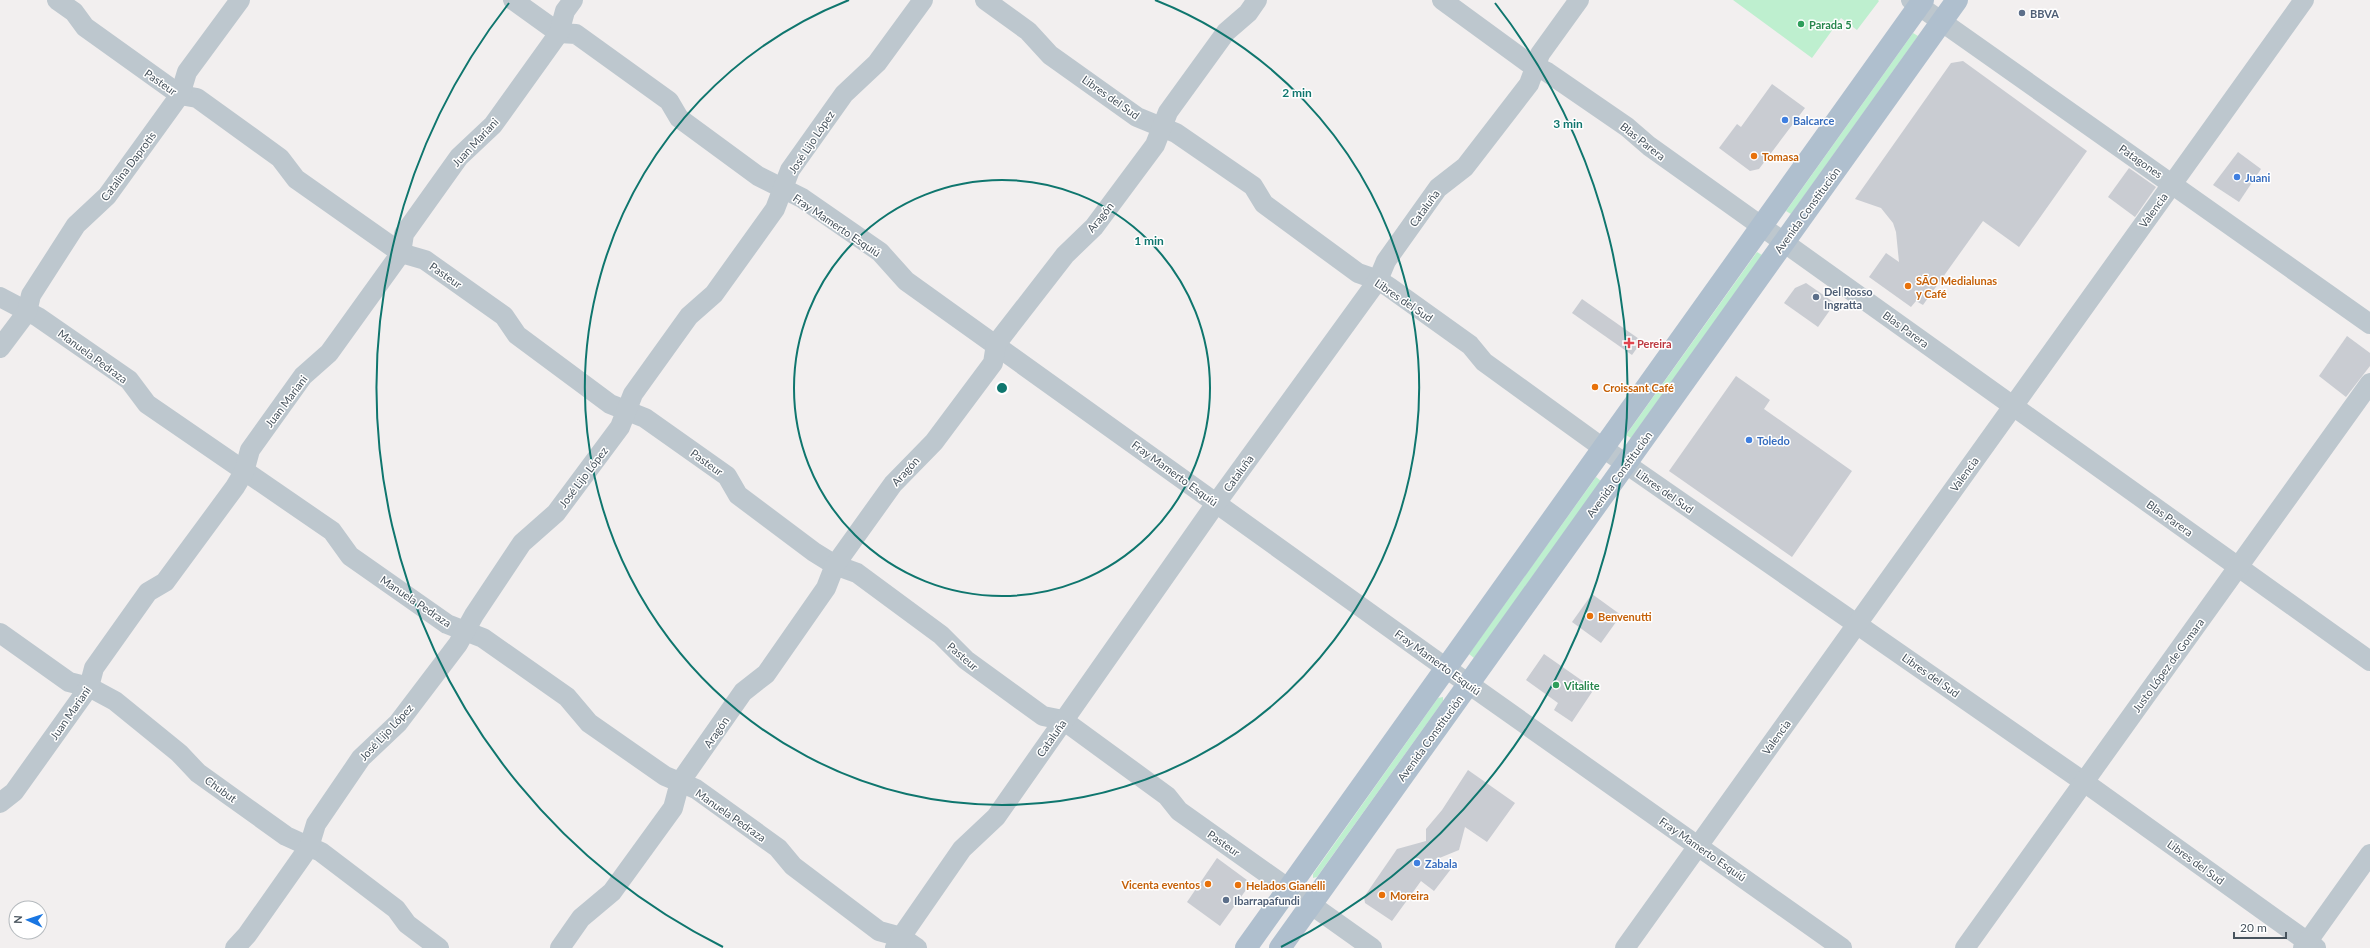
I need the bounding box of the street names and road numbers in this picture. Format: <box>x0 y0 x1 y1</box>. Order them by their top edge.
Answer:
street label: Pasteur <box>142 66 180 98</box>
street label: Libres del Sud <box>1080 72 1142 122</box>
street label: José Lijo López <box>785 108 837 176</box>
street label: Juan Mariani <box>449 115 501 169</box>
street label: Blas Parera <box>1618 119 1668 163</box>
street label: Catalina Daprotis <box>98 129 158 203</box>
street label: Patagones <box>2117 141 2165 181</box>
street label: Avenida Constitución <box>1771 164 1843 256</box>
street label: Cataluña <box>1406 187 1442 229</box>
street label: Valencia <box>2136 190 2170 230</box>
street label: Fray Mamerto Esquiú <box>791 191 883 259</box>
street label: Aragón <box>1084 199 1116 235</box>
street label: Pasteur <box>427 259 465 291</box>
street label: Libres del Sud <box>1373 276 1435 324</box>
street label: Blas Parera <box>1881 308 1931 350</box>
street label: Manuela Pedraza <box>56 326 130 386</box>
street label: Juan Mariani <box>262 372 310 429</box>
street label: Avenida Constitución <box>1583 428 1655 520</box>
street label: Fray Mamerto Esquiú <box>1130 438 1220 508</box>
street label: José Lijo López <box>556 444 610 510</box>
street label: Pasteur <box>688 446 726 478</box>
street label: Cataluña <box>1220 452 1256 494</box>
street label: Aragón <box>889 454 921 488</box>
street label: Valencia <box>1947 454 1981 494</box>
street label: Libres del Sud <box>1634 466 1696 516</box>
street label: Blas Parera <box>2144 497 2196 539</box>
street label: Manuela Pedraza <box>378 573 454 629</box>
street label: Justo López de Gomara <box>2130 616 2206 714</box>
street label: Fray Mamerto Esquiú <box>1393 627 1483 697</box>
street label: Pasteur <box>945 639 981 673</box>
street label: Libres del Sud <box>1900 650 1962 700</box>
street label: Juan Mariani <box>47 684 93 742</box>
street label: Avenida Constitución <box>1394 692 1466 784</box>
street label: José Lijo López <box>357 701 415 763</box>
street label: Aragón <box>701 714 731 750</box>
street label: Cataluña <box>1033 717 1069 759</box>
street label: Valencia <box>1759 717 1793 757</box>
street label: Chubut <box>203 773 239 805</box>
street label: Manuela Pedraza <box>693 786 769 844</box>
street label: Fray Mamerto Esquiú <box>1657 814 1749 884</box>
street label: Pasteur <box>1205 827 1243 859</box>
street label: Libres del Sud <box>2165 837 2227 887</box>

